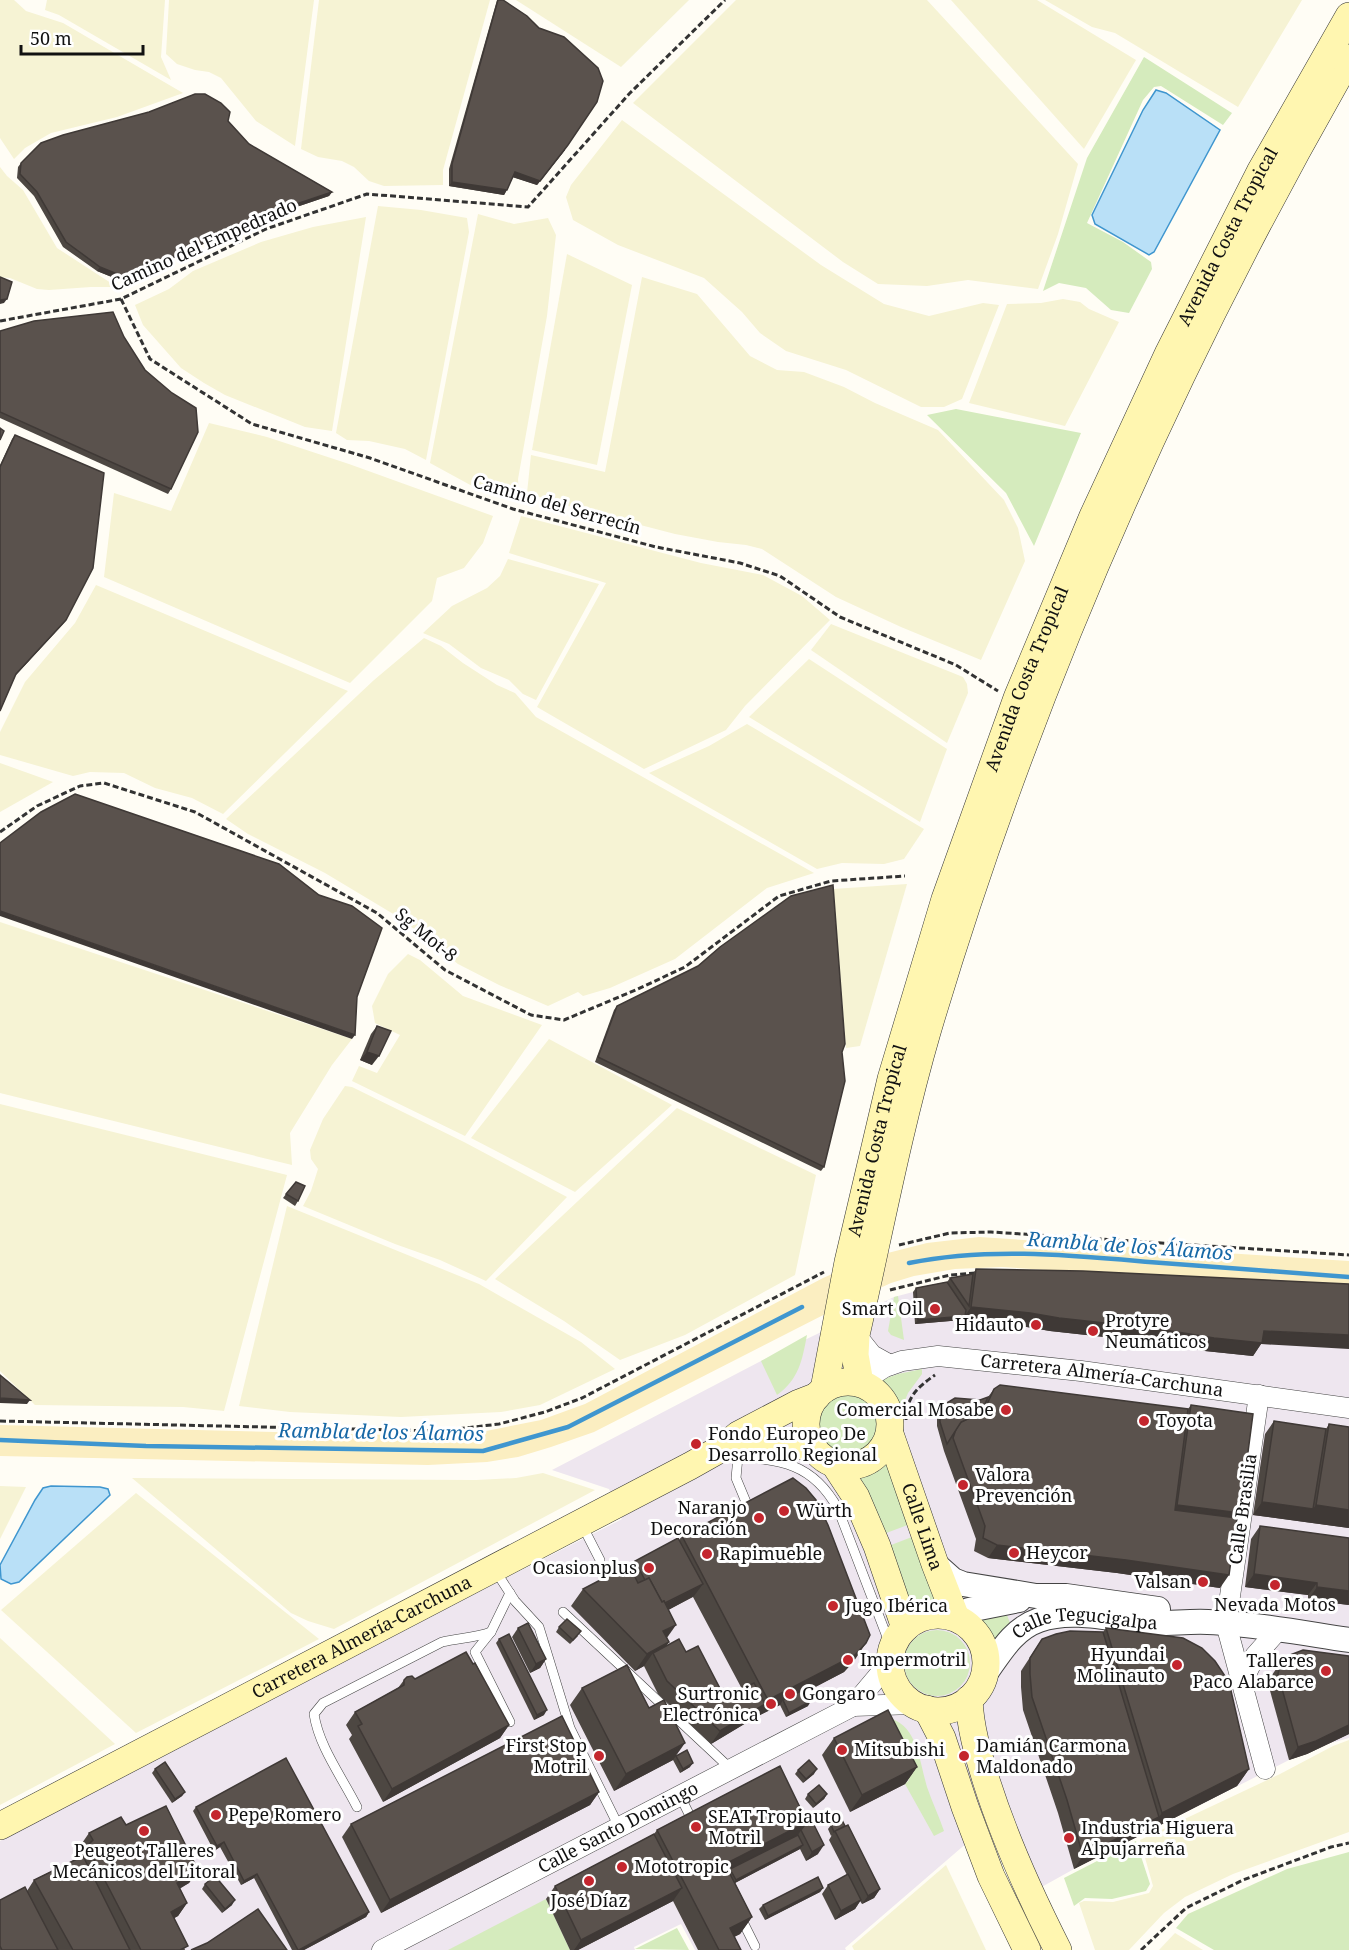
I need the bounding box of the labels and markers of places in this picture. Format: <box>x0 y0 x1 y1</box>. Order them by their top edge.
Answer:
place label: Smart Oil <box>842 1296 923 1320</box>
marker: Smart Oil <box>928 1302 942 1316</box>
place label: Protyre Neumáticos <box>1105 1308 1206 1353</box>
place label: Hidauto <box>955 1312 1024 1336</box>
marker: Hidauto <box>1029 1318 1043 1332</box>
marker: Protyre Neumáticos <box>1086 1324 1100 1338</box>
place label: Comercial Mosabe <box>836 1397 994 1421</box>
marker: Comercial Mosabe <box>999 1403 1013 1417</box>
place label: Toyota <box>1156 1408 1213 1432</box>
marker: Toyota <box>1137 1414 1151 1428</box>
place label: Fondo Europeo De Desarrollo Regional <box>708 1421 878 1466</box>
marker: Fondo Europeo De Desarrollo Regional <box>689 1437 703 1451</box>
place label: Valora Prevención <box>975 1462 1073 1507</box>
marker: Valora Prevención <box>956 1478 970 1492</box>
place label: Naranjo Decoración <box>650 1495 747 1540</box>
place label: Würth <box>796 1498 853 1522</box>
marker: Würth <box>777 1504 791 1518</box>
marker: Naranjo Decoración <box>752 1511 766 1525</box>
place label: Heycor <box>1026 1540 1088 1564</box>
place label: Rapimueble <box>719 1541 822 1565</box>
marker: Heycor <box>1007 1546 1021 1560</box>
marker: Rapimueble <box>700 1547 714 1561</box>
place label: Ocasionplus <box>533 1555 637 1579</box>
marker: Ocasionplus <box>642 1561 656 1575</box>
place label: Valsan <box>1134 1569 1191 1593</box>
marker: Valsan <box>1196 1575 1210 1589</box>
marker: Nevada Motos <box>1268 1578 1282 1592</box>
place label: Nevada Motos <box>1214 1592 1336 1616</box>
place label: Jugo Ibérica <box>844 1593 948 1617</box>
marker: Jugo Ibérica <box>826 1599 840 1613</box>
place label: Hyundai Molinauto <box>1076 1642 1165 1687</box>
place label: Impermotril <box>860 1647 967 1671</box>
place label: Talleres Paco Alabarce <box>1193 1648 1314 1693</box>
marker: Impermotril <box>841 1653 855 1667</box>
marker: Hyundai Molinauto <box>1170 1658 1184 1672</box>
marker: Talleres Paco Alabarce <box>1319 1664 1333 1678</box>
place label: Surtronic Electrónica <box>662 1681 759 1726</box>
place label: Gongaro <box>802 1681 876 1705</box>
marker: Gongaro <box>783 1687 797 1701</box>
marker: Surtronic Electrónica <box>764 1697 778 1711</box>
place label: First Stop Motril <box>505 1733 587 1778</box>
place label: Damián Carmona Maldonado <box>976 1733 1127 1778</box>
place label: Mitsubishi <box>854 1737 945 1761</box>
marker: Mitsubishi <box>835 1743 849 1757</box>
marker: First Stop Motril <box>592 1749 606 1763</box>
marker: Damián Carmona Maldonado <box>957 1749 971 1763</box>
place label: Pepe Romero <box>228 1802 342 1826</box>
place label: SEAT Tropiauto Motril <box>708 1804 841 1849</box>
marker: Pepe Romero <box>209 1808 223 1822</box>
place label: Industria Higuera Alpujarreña <box>1081 1815 1234 1860</box>
marker: SEAT Tropiauto Motril <box>689 1820 703 1834</box>
marker: Peugeot Talleres Mecánicos del Litoral <box>137 1824 151 1838</box>
marker: Industria Higuera Alpujarreña <box>1062 1831 1076 1845</box>
place label: Peugeot Talleres Mecánicos del Litoral <box>52 1838 236 1883</box>
place label: Mototropic <box>634 1854 729 1878</box>
marker: Mototropic <box>615 1860 629 1874</box>
marker: José Díaz <box>582 1874 596 1888</box>
place label: José Díaz <box>549 1888 628 1912</box>

